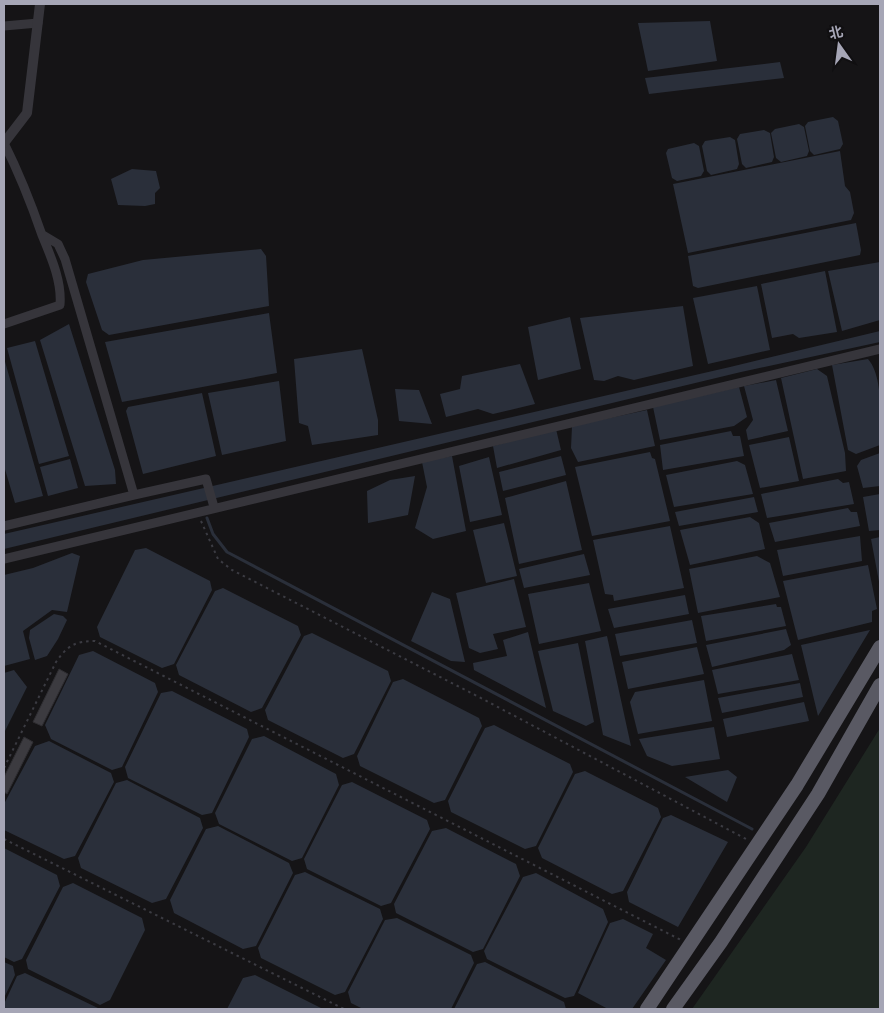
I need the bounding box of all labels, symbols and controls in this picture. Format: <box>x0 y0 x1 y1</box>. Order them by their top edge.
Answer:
north arrow <box>814 20 864 70</box>
text: 北 <box>827 22 845 43</box>

